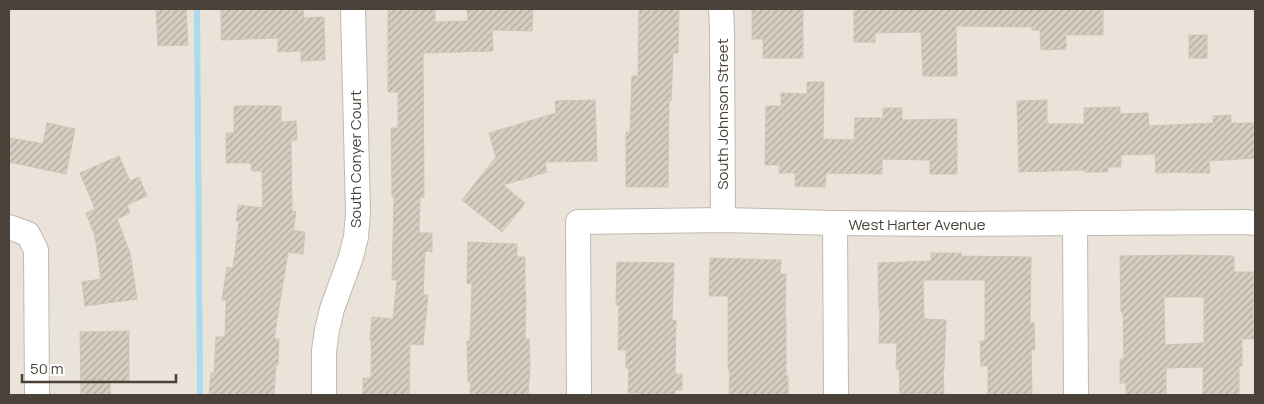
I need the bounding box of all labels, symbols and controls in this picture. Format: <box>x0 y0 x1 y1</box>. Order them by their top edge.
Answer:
street label: South Johnson Street <box>712 38 733 190</box>
street label: South Conyer Court <box>345 90 366 228</box>
street label: West Harter Avenue <box>848 214 986 235</box>
scale bar <box>22 352 176 384</box>
text: 50 m <box>30 358 64 379</box>

